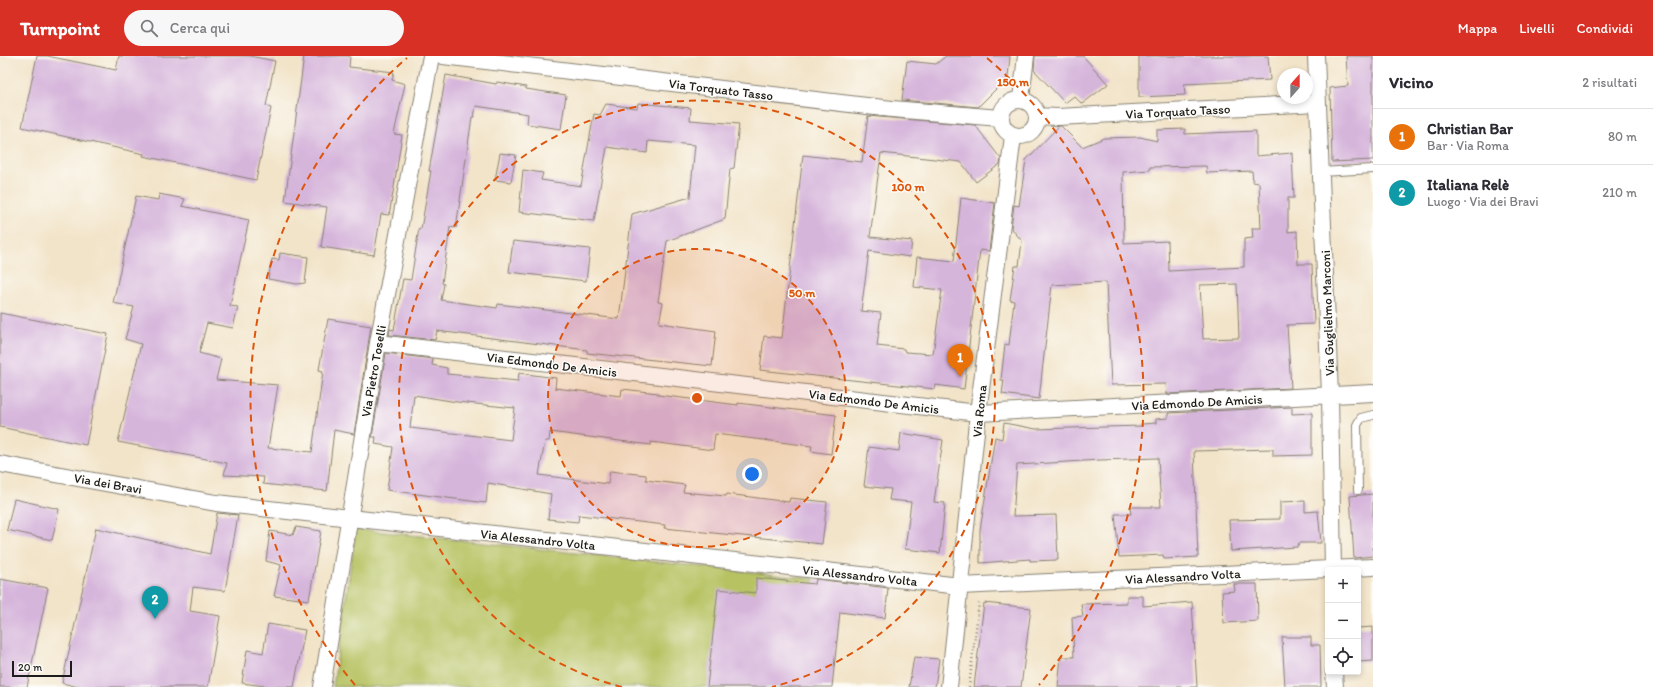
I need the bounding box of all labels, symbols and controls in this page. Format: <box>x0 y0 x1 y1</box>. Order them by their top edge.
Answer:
search box <box>124 10 404 46</box>
text: Turnpoint <box>20 17 100 40</box>
icon: search <box>138 17 160 39</box>
text: Cerca qui <box>170 19 230 37</box>
text: Mappa <box>1458 20 1497 37</box>
text: Livelli <box>1519 20 1554 37</box>
text: Condividi <box>1576 20 1633 37</box>
north arrow <box>1277 68 1313 104</box>
text: Vicino <box>1389 72 1433 92</box>
text: 150 m <box>997 75 1030 89</box>
text: 2 risultati <box>1582 75 1637 90</box>
street label: Via Torquato Tasso <box>668 76 774 103</box>
street label: Via Torquato Tasso <box>1125 101 1231 122</box>
text: Christian Bar <box>1427 120 1513 138</box>
text: 1 <box>1399 129 1405 144</box>
text: 80 m <box>1608 129 1637 144</box>
text: Bar · Via Roma <box>1427 138 1509 153</box>
text: Italiana Relè <box>1427 176 1509 194</box>
text: 100 m <box>891 180 925 194</box>
text: 2 <box>1399 185 1405 200</box>
text: 210 m <box>1602 185 1637 200</box>
text: Luogo · Via dei Bravi <box>1427 194 1539 209</box>
street label: Via Guglielmo Marconi <box>1318 250 1337 376</box>
text: 50 m <box>789 286 816 300</box>
street label: Via Pietro Toselli <box>358 324 389 418</box>
pin: 1 <box>947 344 973 377</box>
street label: Via Edmondo De Amicis <box>486 349 618 380</box>
street label: Via Roma <box>969 384 990 438</box>
street label: Via Edmondo De Amicis <box>808 386 940 417</box>
centre of rings <box>690 391 704 405</box>
street label: Via Edmondo De Amicis <box>1131 392 1263 413</box>
your location <box>742 464 762 484</box>
street label: Via dei Bravi <box>73 470 143 497</box>
street label: Via Alessandro Volta <box>480 526 596 553</box>
street label: Via Alessandro Volta <box>802 562 918 589</box>
street label: Via Alessandro Volta <box>1125 566 1241 587</box>
map controls <box>1325 567 1361 675</box>
button: + <box>1325 567 1361 603</box>
pin: 2 <box>142 586 168 619</box>
button: − <box>1325 603 1361 639</box>
button: locate <box>1325 639 1361 675</box>
scale bar <box>12 659 72 678</box>
text: 20 m <box>18 661 42 674</box>

